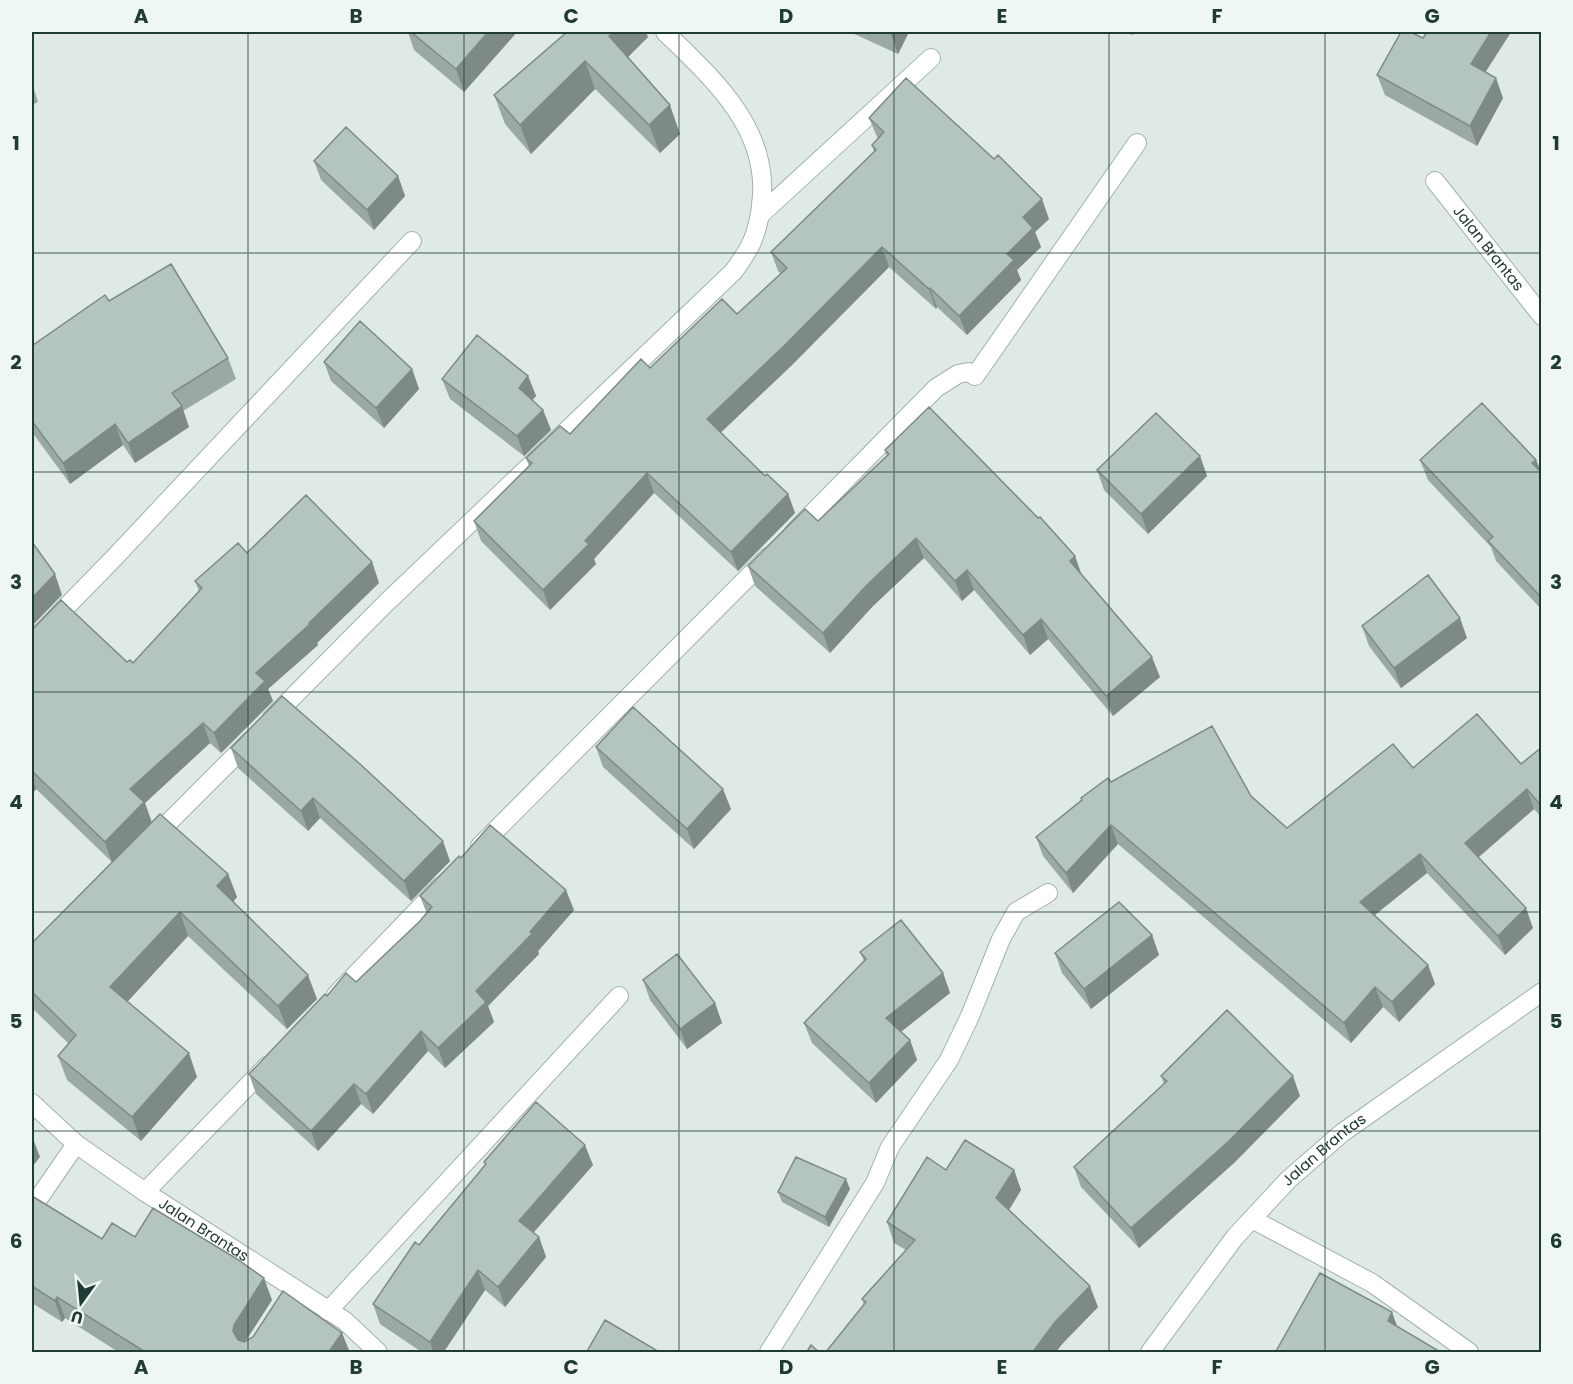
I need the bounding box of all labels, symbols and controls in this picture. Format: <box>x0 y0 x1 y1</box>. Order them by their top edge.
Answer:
text: A <box>134 2 149 30</box>
text: B <box>349 2 363 30</box>
text: C <box>563 2 579 30</box>
text: D <box>779 2 793 30</box>
text: E <box>997 2 1007 30</box>
text: F <box>1212 2 1223 30</box>
text: G <box>1424 2 1440 30</box>
text: 1 <box>12 129 20 157</box>
text: 1 <box>1552 129 1560 157</box>
street label: Jalan Brantas <box>1448 201 1529 295</box>
text: 2 <box>10 348 22 376</box>
text: 2 <box>1550 348 1562 376</box>
text: 3 <box>10 568 22 596</box>
text: 3 <box>1550 568 1562 596</box>
text: 4 <box>9 788 23 816</box>
text: 4 <box>1549 788 1563 816</box>
text: 5 <box>10 1007 23 1035</box>
text: 5 <box>1550 1007 1563 1035</box>
street label: Jalan Brantas <box>1277 1108 1370 1190</box>
street label: Jalan Brantas <box>155 1193 253 1266</box>
text: 6 <box>10 1227 22 1255</box>
text: 6 <box>1550 1227 1562 1255</box>
north arrow <box>51 1273 111 1333</box>
text: U <box>69 1304 86 1330</box>
text: A <box>134 1353 149 1381</box>
text: B <box>349 1353 363 1381</box>
text: C <box>563 1353 579 1381</box>
text: D <box>779 1353 793 1381</box>
text: E <box>997 1353 1007 1381</box>
text: F <box>1212 1353 1223 1381</box>
text: G <box>1424 1353 1440 1381</box>

